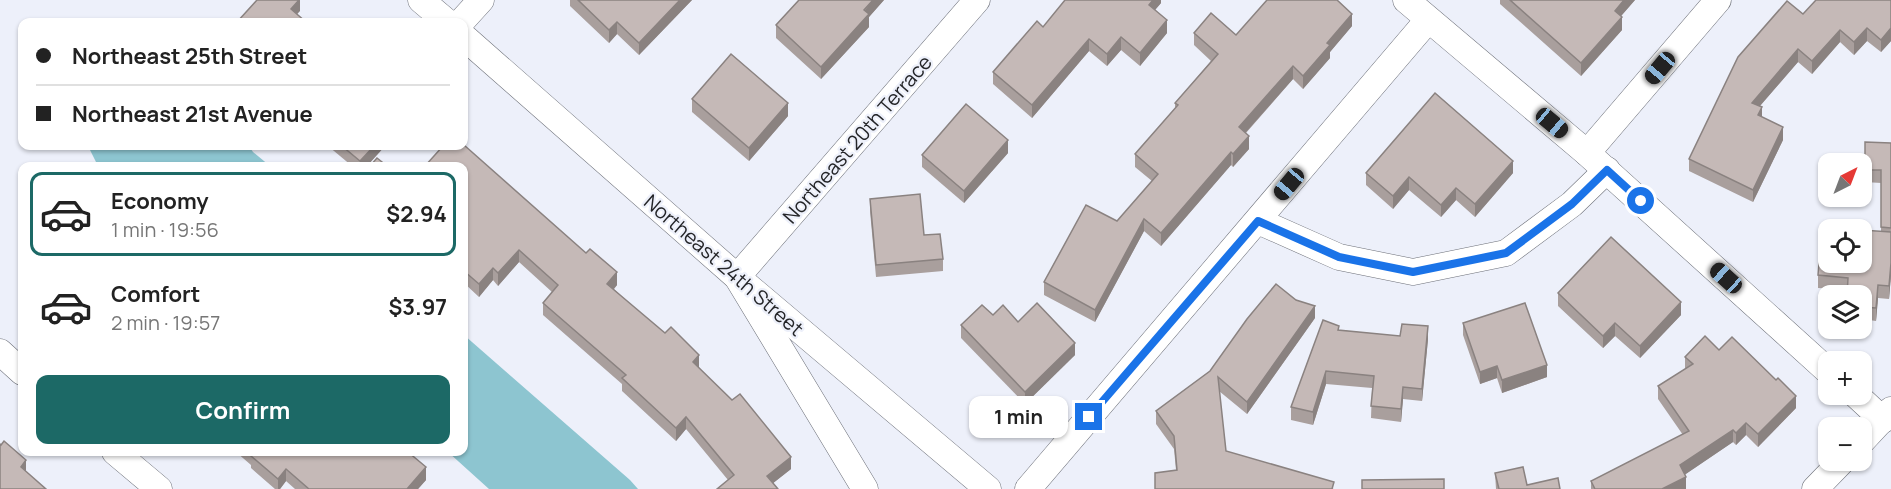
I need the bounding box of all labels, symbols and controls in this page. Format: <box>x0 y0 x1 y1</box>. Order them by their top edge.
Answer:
text: Northeast 25th Street <box>72 41 307 71</box>
car <box>1642 48 1678 88</box>
street label: Northeast 20th Terrace <box>776 49 938 229</box>
text: Northeast 21st Avenue <box>72 99 313 129</box>
car <box>1532 105 1572 141</box>
north arrow <box>1818 153 1872 207</box>
map controls <box>1818 153 1872 471</box>
car <box>1271 164 1307 204</box>
text: Economy <box>111 186 209 216</box>
icon: car <box>39 187 93 241</box>
route start <box>1627 187 1654 214</box>
street label: Northeast 24th Street <box>638 188 810 342</box>
text: $2.94 <box>386 199 447 229</box>
text: 1 min · 19:56 <box>111 216 219 243</box>
button: locate <box>1818 219 1872 273</box>
car <box>1707 259 1745 297</box>
text: Comfort <box>111 279 200 309</box>
icon: car <box>39 280 93 334</box>
button: layers <box>1818 285 1872 339</box>
text: $3.97 <box>388 292 447 322</box>
text: 2 min · 19:57 <box>111 309 220 336</box>
button: + <box>1818 351 1872 405</box>
button: Confirm <box>36 375 450 444</box>
callout: 1 min <box>969 396 1068 438</box>
text: 1 min <box>994 403 1043 430</box>
route end <box>1075 403 1102 430</box>
button: − <box>1818 417 1872 471</box>

